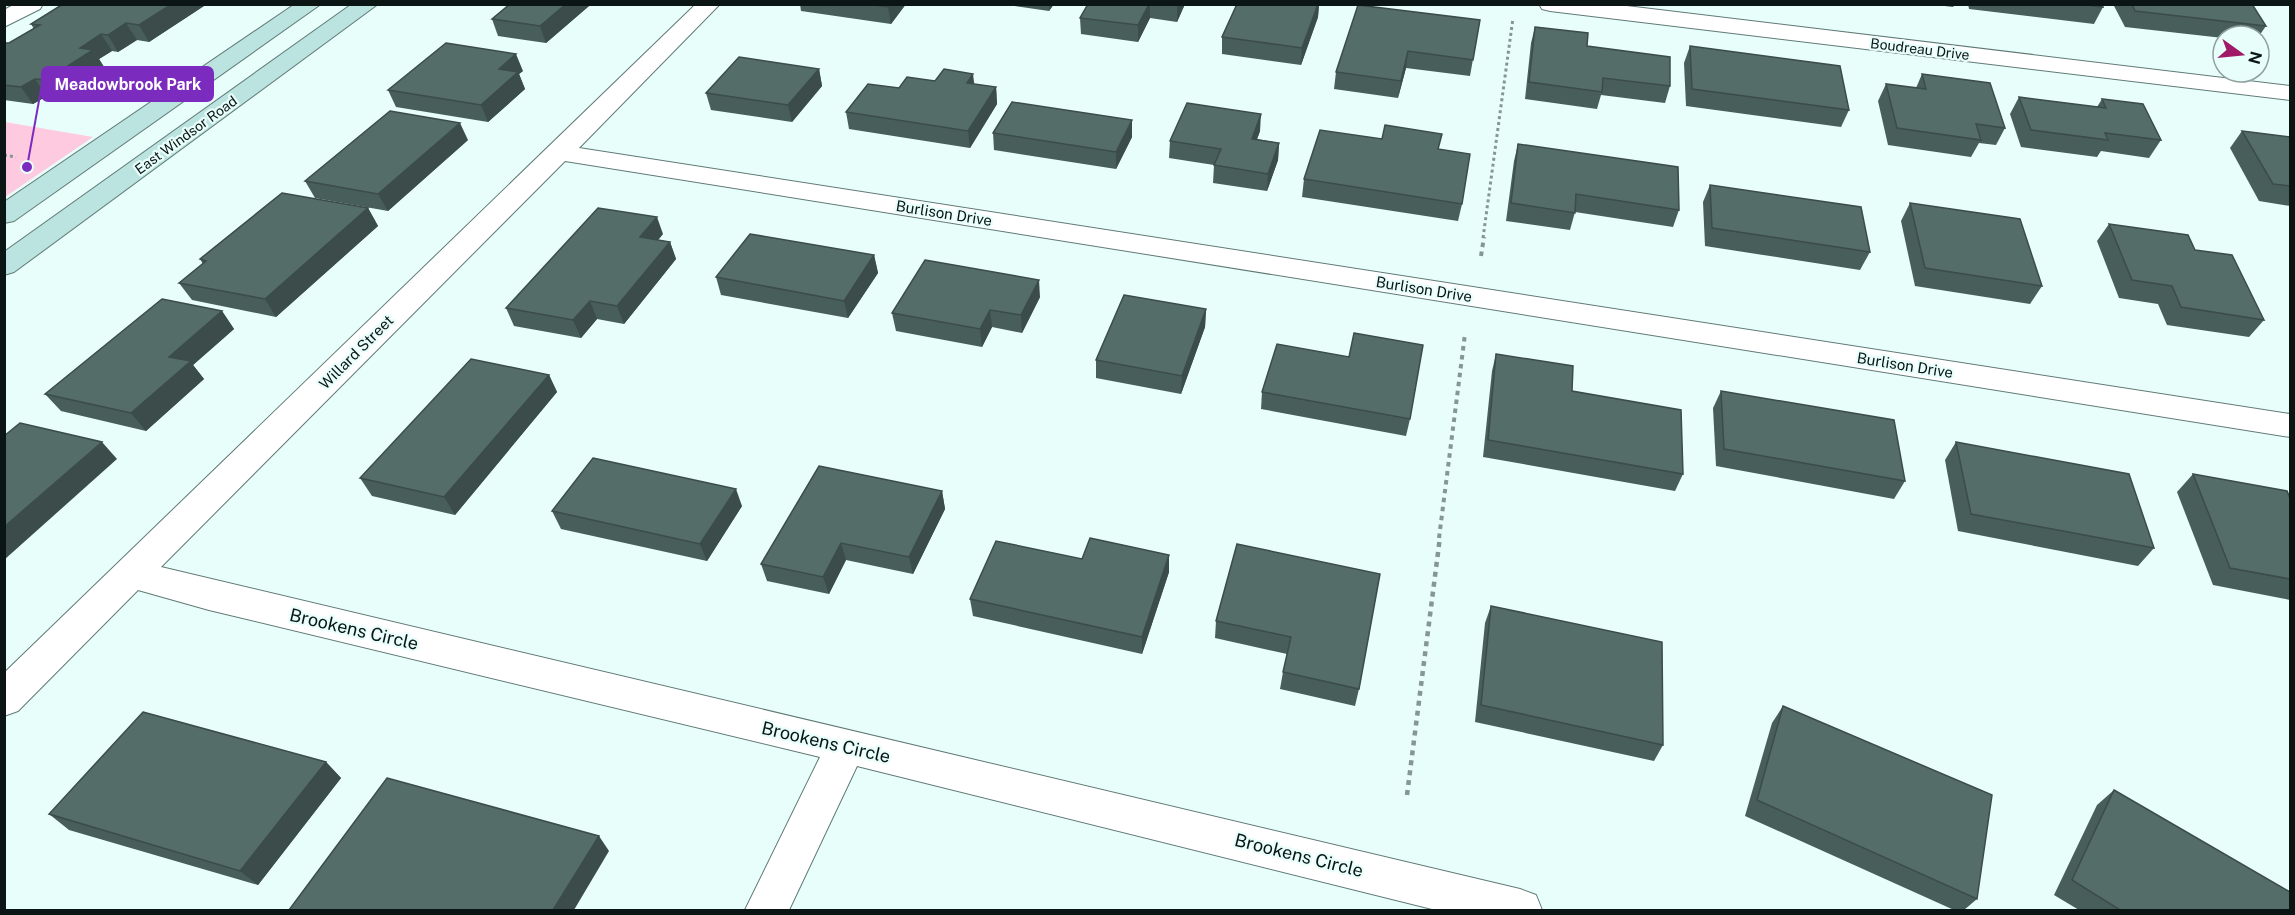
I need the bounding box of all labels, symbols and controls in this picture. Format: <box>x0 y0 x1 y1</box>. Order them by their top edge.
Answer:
north arrow <box>2211 24 2271 84</box>
street label: Boudreau Drive <box>1869 35 1971 63</box>
text: N <box>2244 49 2266 66</box>
callout: Meadowbrook Park <box>42 67 213 101</box>
text: Meadowbrook Park <box>55 75 201 94</box>
street label: East Windsor Road <box>132 93 240 177</box>
street label: Burlison Drive <box>895 197 993 229</box>
street label: Burlison Drive <box>1375 273 1473 305</box>
street label: Willard Street <box>316 311 397 392</box>
street label: Burlison Drive <box>1856 349 1954 381</box>
street label: Brookens Circle <box>288 604 420 654</box>
street label: Brookens Circle <box>760 717 892 767</box>
street label: Brookens Circle <box>1233 829 1365 881</box>

